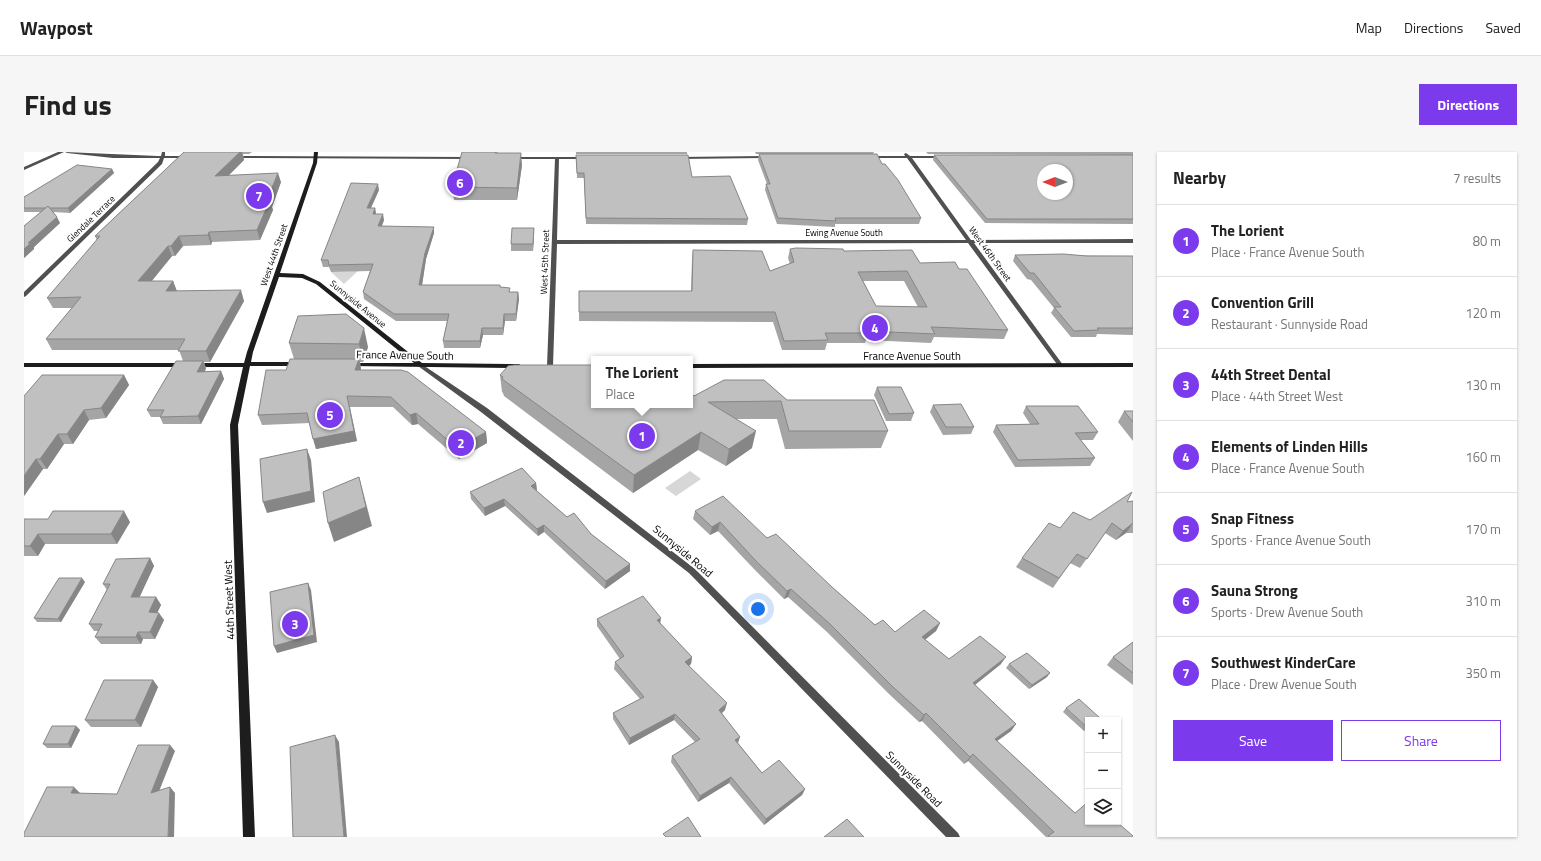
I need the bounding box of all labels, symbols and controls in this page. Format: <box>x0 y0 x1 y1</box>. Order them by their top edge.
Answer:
text: Waypost <box>20 13 93 42</box>
text: Map <box>1356 17 1382 38</box>
text: Directions <box>1404 17 1463 38</box>
text: Saved <box>1485 17 1521 38</box>
text: Find us <box>24 83 112 126</box>
button: Directions <box>1419 84 1517 125</box>
north arrow <box>1037 164 1073 200</box>
text: Nearby <box>1173 165 1226 191</box>
pin: 6 <box>447 168 473 198</box>
text: 7 results <box>1453 168 1501 188</box>
pin: 7 <box>246 181 272 211</box>
street label: Glendale Terrace <box>64 192 118 245</box>
text: The Lorient <box>1211 219 1284 242</box>
street label: West 44th Street <box>257 221 291 288</box>
street label: West 46th Street <box>966 224 1015 284</box>
street label: Ewing Avenue South <box>805 226 883 239</box>
street label: West 45th Street <box>537 228 552 295</box>
text: 1 <box>1182 231 1190 251</box>
text: 80 m <box>1473 231 1501 251</box>
text: Place · France Avenue South <box>1211 242 1364 262</box>
street label: Sunnyside Avenue <box>327 277 390 331</box>
text: Convention Grill <box>1211 291 1314 314</box>
text: 2 <box>1182 303 1190 323</box>
text: 120 m <box>1465 303 1501 323</box>
pin: 4 <box>862 313 888 343</box>
text: Restaurant · Sunnyside Road <box>1211 314 1368 334</box>
street label: France Avenue South <box>356 346 454 364</box>
street label: France Avenue South <box>863 348 961 364</box>
popup <box>591 356 693 408</box>
text: The Lorient <box>605 361 679 384</box>
text: 44th Street Dental <box>1211 363 1331 386</box>
text: 3 <box>1182 375 1190 395</box>
text: 130 m <box>1465 375 1501 395</box>
text: Place <box>605 384 635 404</box>
text: Place · 44th Street West <box>1211 386 1343 406</box>
pin: 5 <box>317 400 343 430</box>
pin: 1 <box>629 421 655 451</box>
pin: 2 <box>448 428 474 458</box>
text: Elements of Linden Hills <box>1211 435 1368 458</box>
text: 4 <box>1182 447 1190 467</box>
text: 160 m <box>1465 447 1501 467</box>
text: Place · France Avenue South <box>1211 458 1364 478</box>
text: Snap Fitness <box>1211 507 1294 530</box>
text: 5 <box>1182 519 1190 539</box>
text: 170 m <box>1465 519 1501 539</box>
street label: Sunnyside Road <box>650 521 717 581</box>
text: Sports · France Avenue South <box>1211 530 1371 550</box>
street label: 44th Street West <box>220 560 238 640</box>
text: Sauna Strong <box>1211 579 1298 602</box>
text: 6 <box>1182 591 1190 611</box>
text: 310 m <box>1465 591 1501 611</box>
your location <box>748 599 768 619</box>
text: Sports · Drew Avenue South <box>1211 602 1363 622</box>
pin: 3 <box>282 609 308 639</box>
text: Southwest KinderCare <box>1211 651 1356 674</box>
text: 7 <box>1182 663 1190 683</box>
text: 350 m <box>1465 663 1501 683</box>
text: Place · Drew Avenue South <box>1211 674 1357 694</box>
map controls <box>1085 717 1121 825</box>
button: + <box>1085 717 1121 753</box>
button: Save <box>1173 720 1333 761</box>
button: Share <box>1341 720 1501 761</box>
street label: Sunnyside Road <box>882 747 946 811</box>
button: − <box>1085 753 1121 789</box>
button: layers <box>1085 789 1121 825</box>

